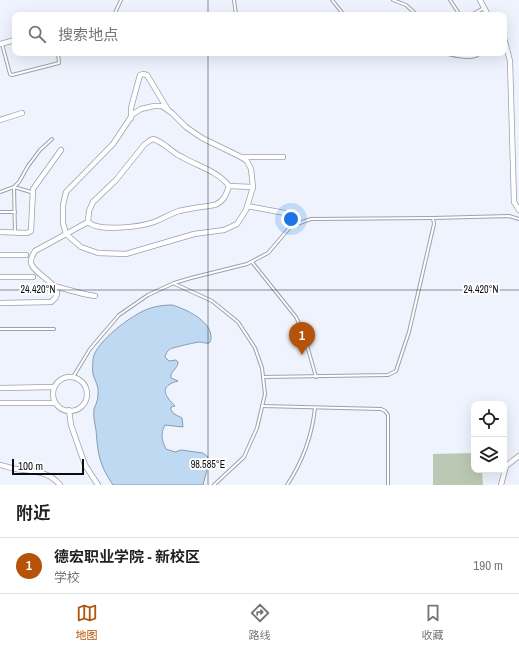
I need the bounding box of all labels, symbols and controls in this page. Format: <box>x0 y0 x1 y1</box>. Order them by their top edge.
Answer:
search box <box>12 12 507 56</box>
icon: search <box>26 23 48 45</box>
text: 搜索地点 <box>58 24 118 45</box>
your location <box>281 209 301 229</box>
text: 24.420°N <box>21 283 56 296</box>
text: 24.420°N <box>464 283 499 296</box>
pin: 1 <box>289 322 315 355</box>
map controls <box>471 401 507 473</box>
button: locate <box>471 401 507 437</box>
button: layers <box>471 437 507 473</box>
scale bar <box>12 457 84 476</box>
text: 98.585°E <box>191 458 225 471</box>
text: 100 m <box>18 459 43 473</box>
text: 附近 <box>16 501 50 524</box>
text: 德宏职业学院 - 新校区 <box>54 546 200 567</box>
text: 1 <box>26 557 32 574</box>
text: 190 m <box>473 557 503 574</box>
text: 学校 <box>54 569 80 586</box>
tab: 地图 <box>76 602 98 642</box>
tab: 路线 <box>249 602 271 642</box>
tab: 收藏 <box>422 602 444 642</box>

